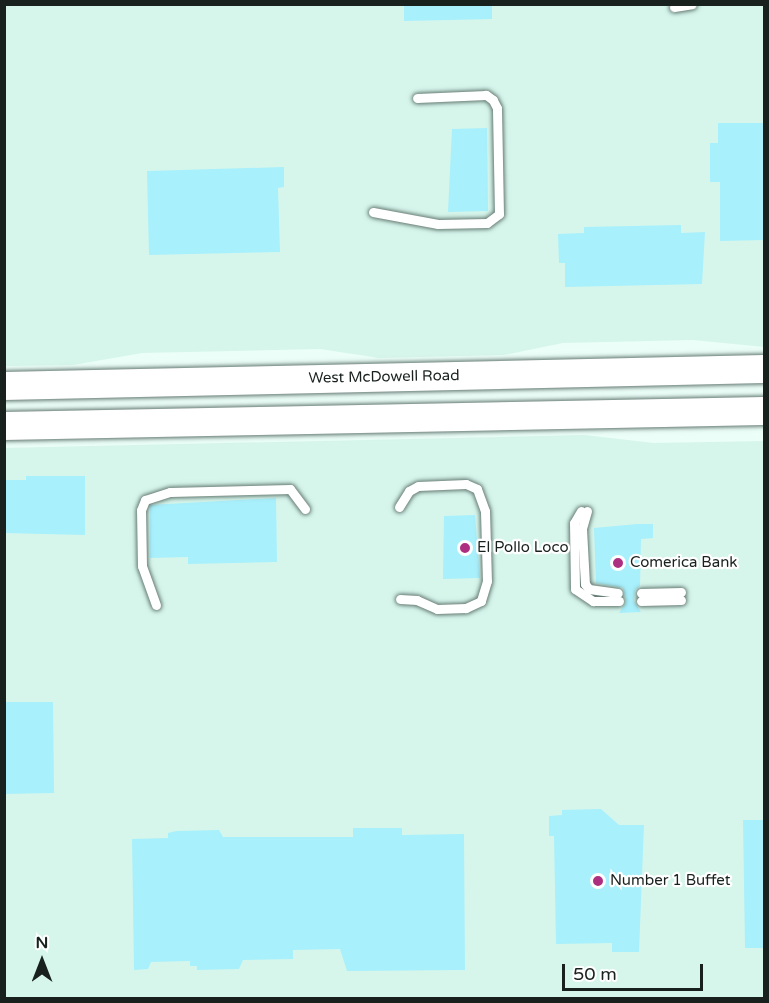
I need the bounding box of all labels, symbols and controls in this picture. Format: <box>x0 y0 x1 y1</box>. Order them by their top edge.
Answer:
street label: West McDowell Road <box>308 367 460 387</box>
place label: El Pollo Loco <box>477 539 568 557</box>
marker: El Pollo Loco <box>458 541 472 555</box>
place label: Comerica Bank <box>630 554 738 572</box>
marker: Comerica Bank <box>611 556 625 570</box>
place label: Number 1 Buffet <box>610 872 730 890</box>
marker: Number 1 Buffet <box>591 874 605 888</box>
north arrow <box>12 931 72 991</box>
text: N <box>36 933 48 953</box>
scale bar <box>565 952 706 990</box>
text: 50 m <box>573 963 617 985</box>

